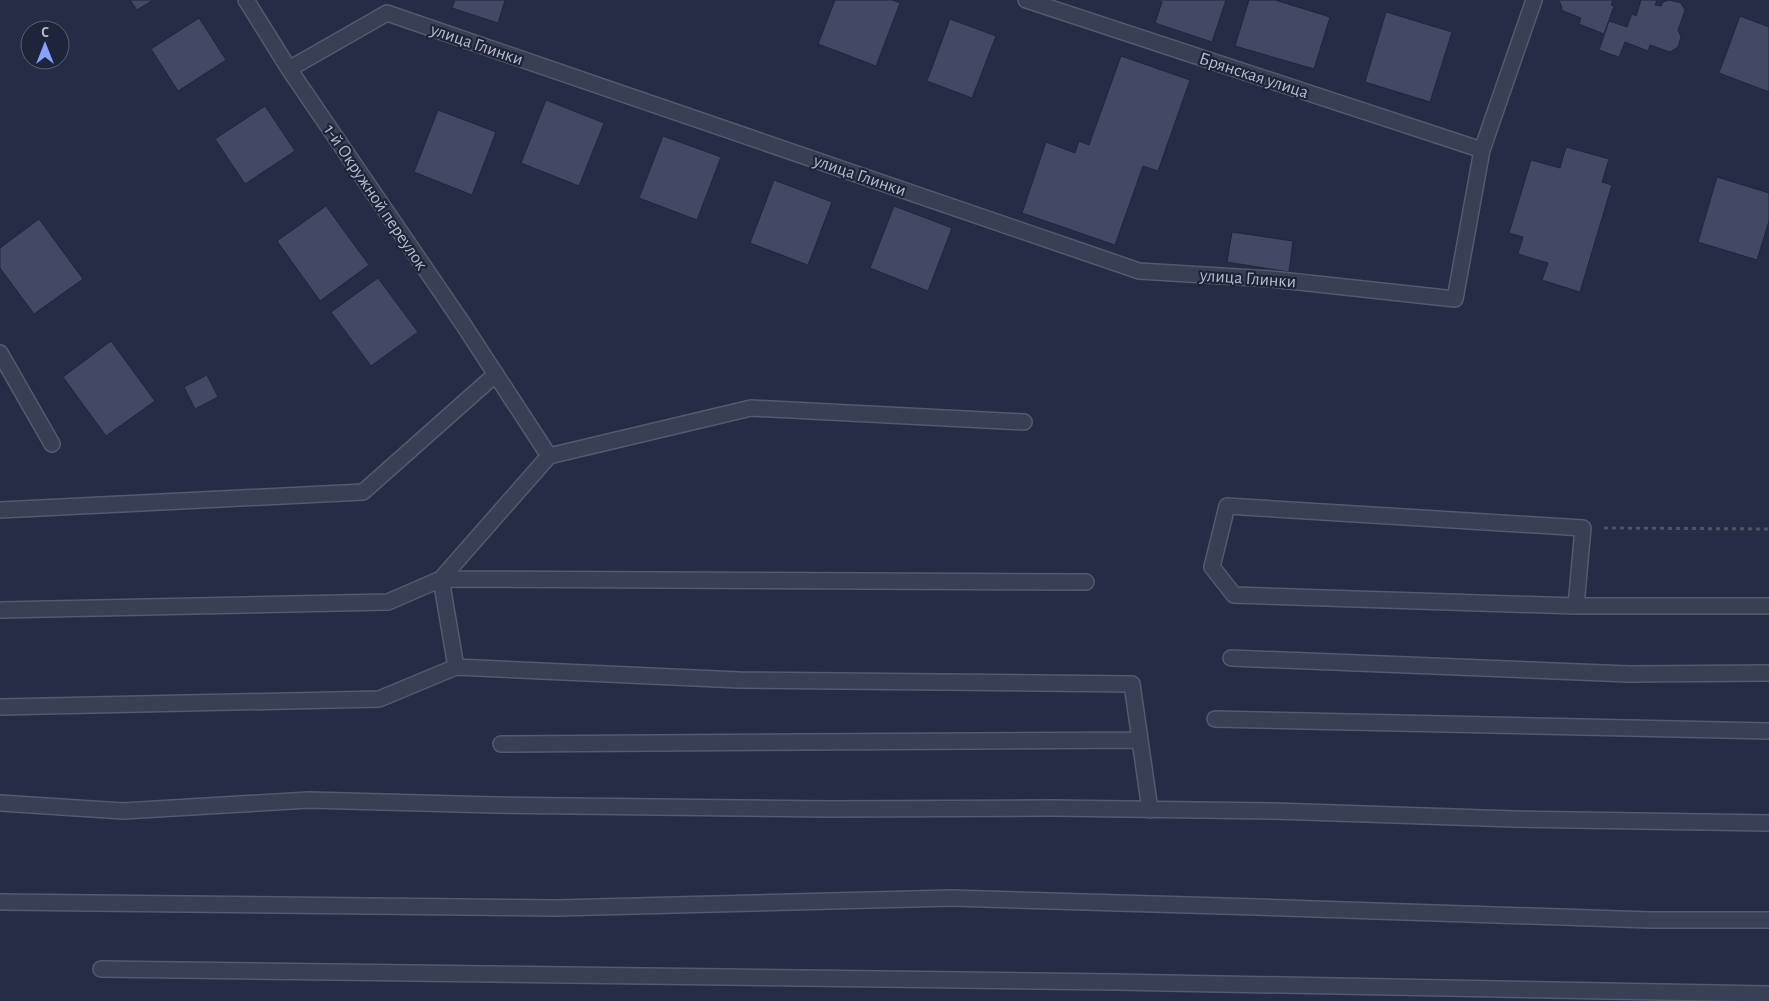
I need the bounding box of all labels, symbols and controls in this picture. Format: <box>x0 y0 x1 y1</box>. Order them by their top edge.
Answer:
north arrow <box>20 20 70 70</box>
street label: улица Глинки <box>427 20 525 69</box>
text: С <box>41 26 49 40</box>
street label: Брянская улица <box>1197 50 1311 102</box>
street label: 1-й Окружной переулок <box>320 122 431 274</box>
street label: улица Глинки <box>810 151 908 200</box>
street label: улица Глинки <box>1198 267 1297 291</box>

